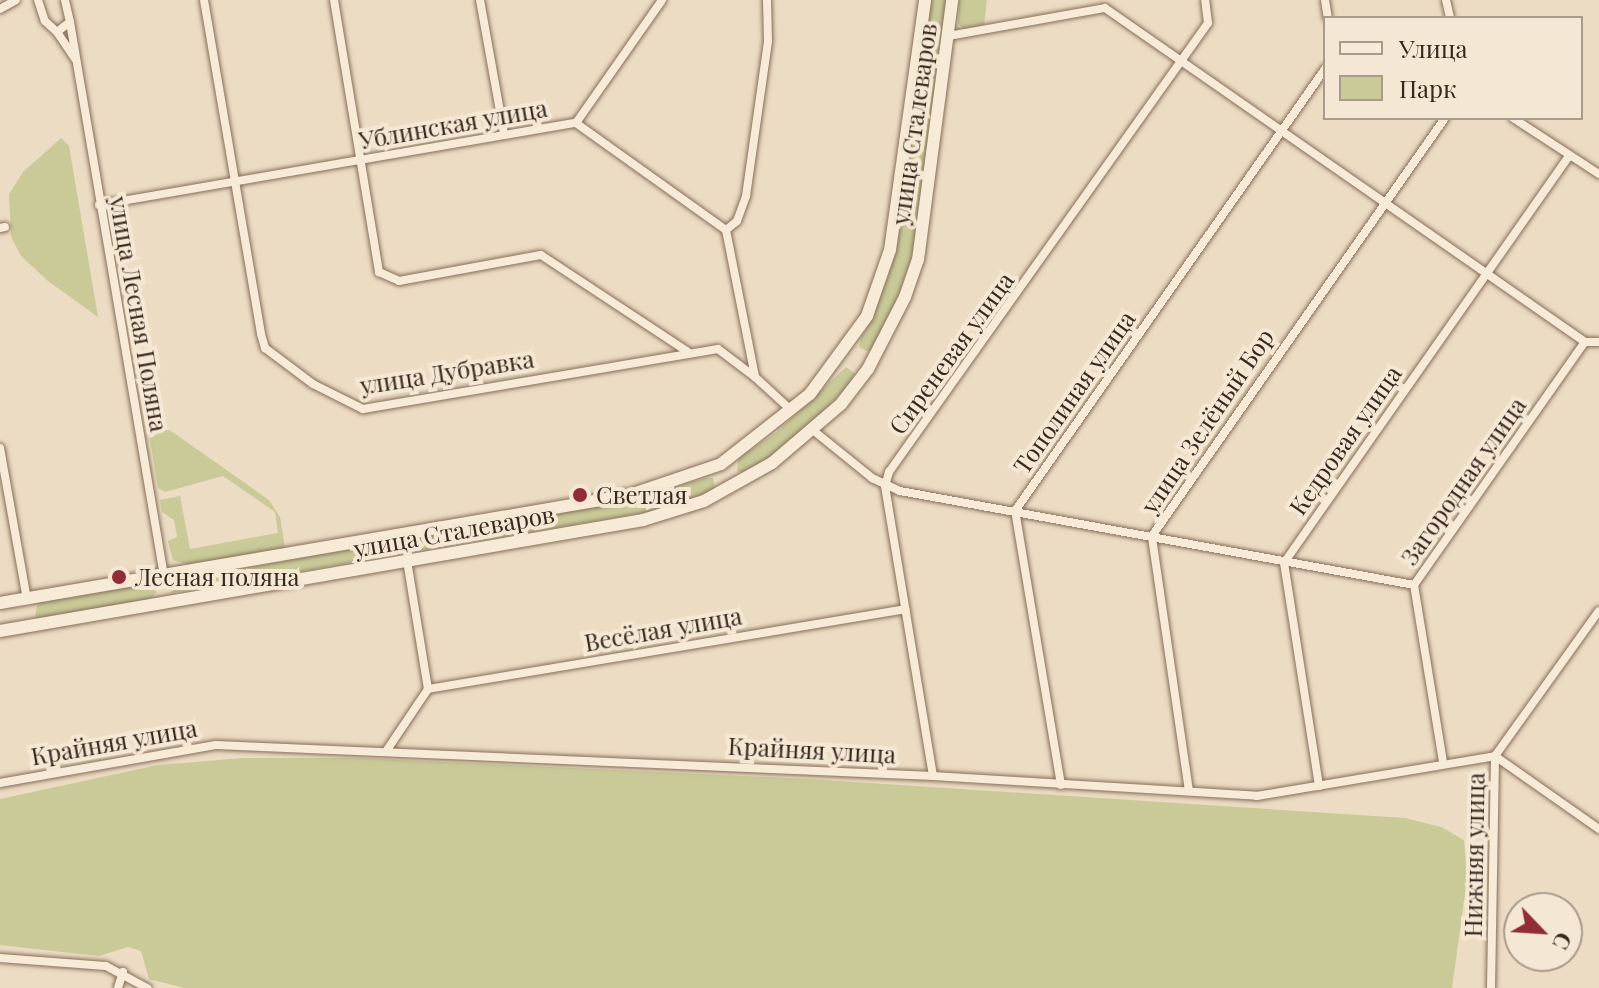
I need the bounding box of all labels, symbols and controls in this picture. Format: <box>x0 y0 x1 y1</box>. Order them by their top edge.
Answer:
legend <box>1323 16 1583 120</box>
street label: улица Сталеваров <box>886 21 942 227</box>
text: Улица <box>1399 32 1468 64</box>
text: Парк <box>1399 72 1457 104</box>
street label: Ублинская улица <box>357 93 549 155</box>
street label: улица Лесная Поляна <box>104 194 174 434</box>
street label: Сиреневая улица <box>883 266 1019 440</box>
street label: Тополиная улица <box>1007 305 1141 479</box>
street label: улица Зелёный Бор <box>1135 323 1279 519</box>
street label: улица Дубравка <box>358 344 536 400</box>
street label: Кедровая улица <box>1283 360 1407 520</box>
street label: Загородная улица <box>1394 392 1532 570</box>
place label: Светлая <box>596 481 687 509</box>
marker: Светлая <box>571 486 589 504</box>
street label: улица Сталеваров <box>351 499 557 563</box>
place label: Лесная поляна <box>135 563 300 591</box>
marker: Лесная поляна <box>110 568 128 586</box>
street label: Весёлая улица <box>582 601 744 657</box>
street label: Крайняя улица <box>29 713 199 771</box>
street label: Крайняя улица <box>727 731 897 769</box>
street label: Нижняя улица <box>1458 772 1490 938</box>
north arrow <box>1503 892 1583 972</box>
text: С <box>1546 928 1580 955</box>

